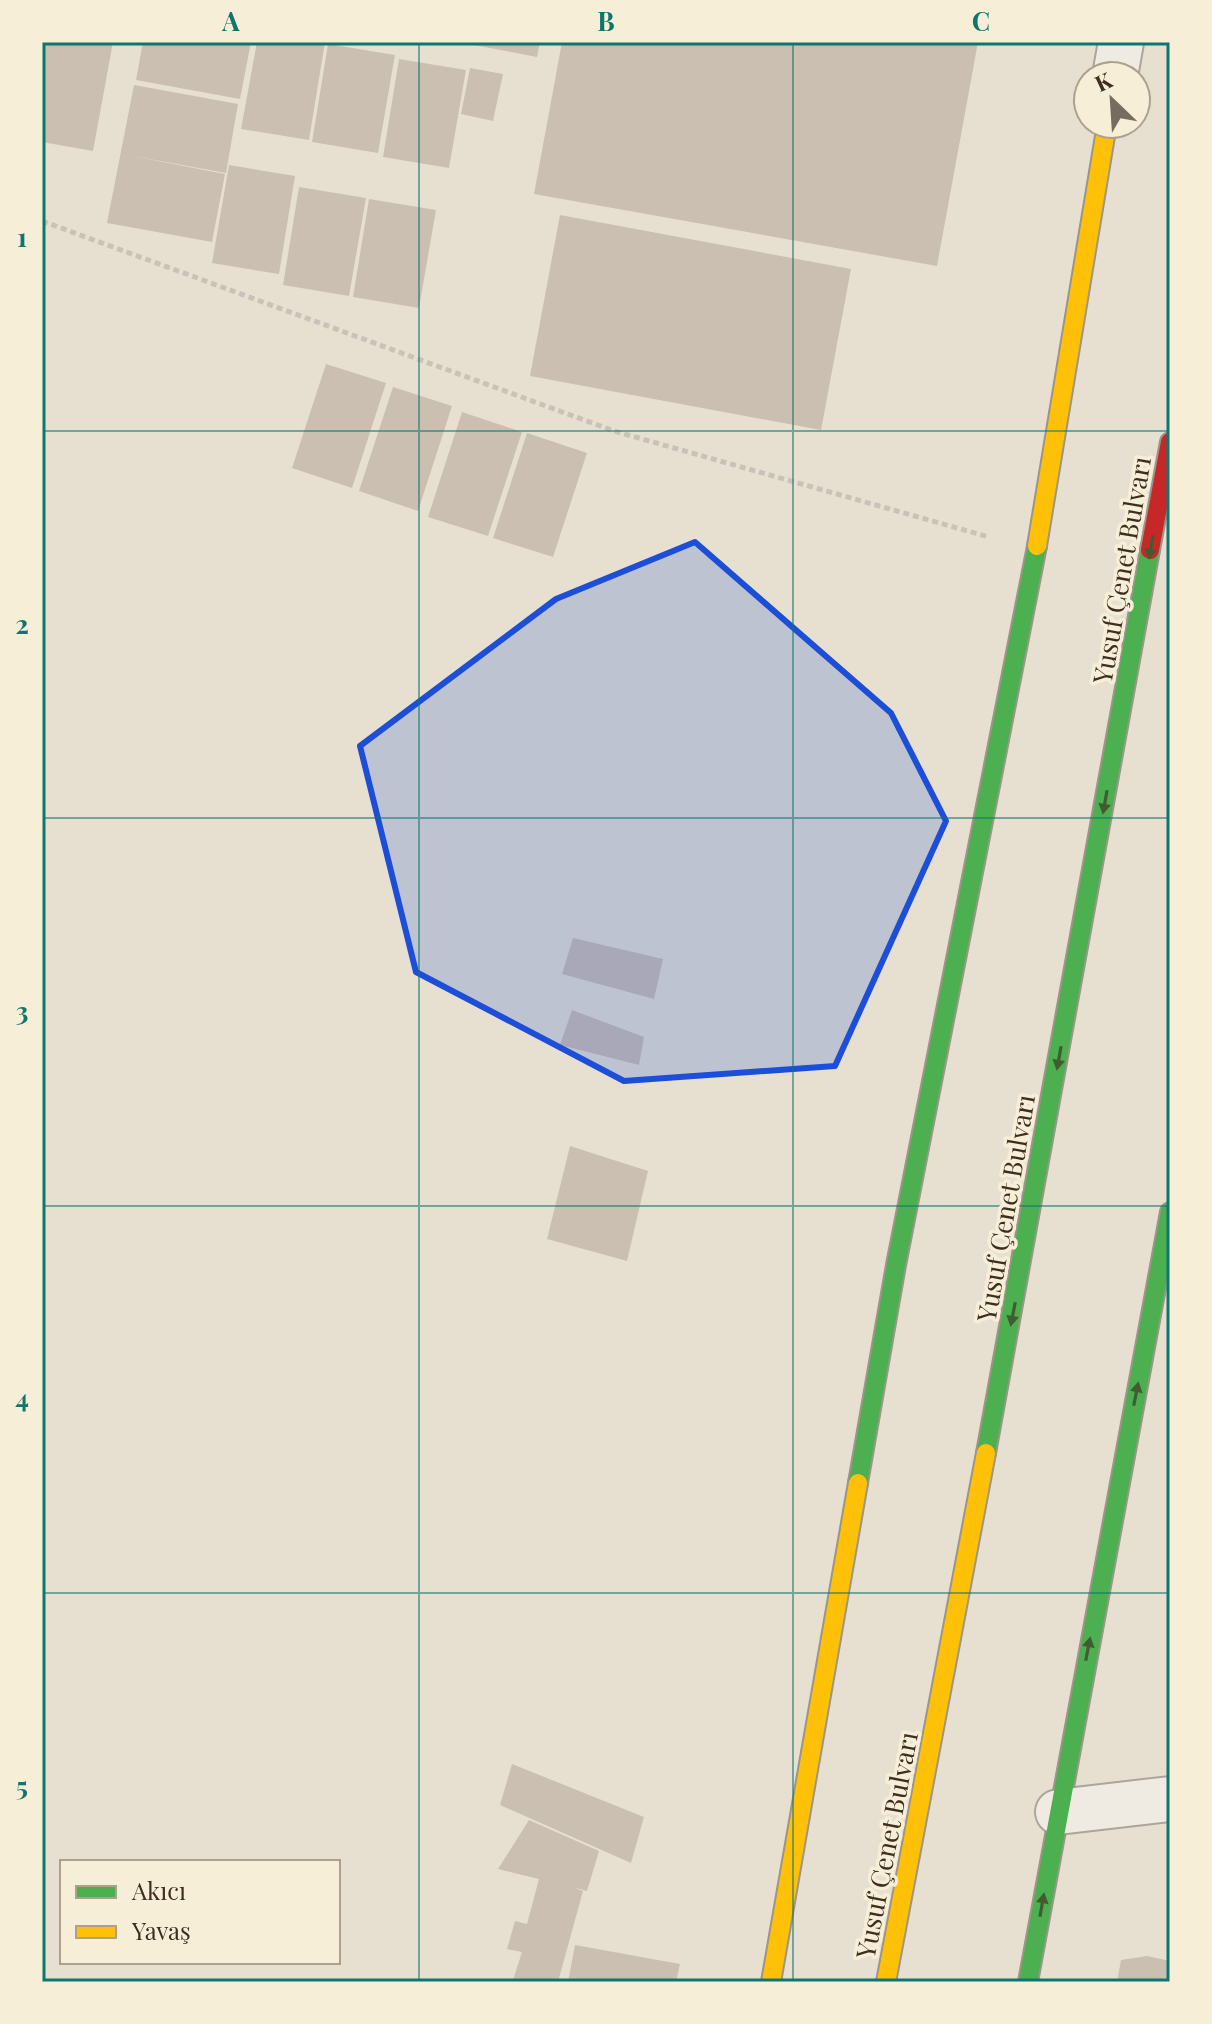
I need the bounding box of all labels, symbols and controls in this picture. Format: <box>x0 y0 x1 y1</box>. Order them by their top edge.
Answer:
text: A <box>221 3 240 38</box>
text: B <box>597 3 615 38</box>
text: C <box>972 3 990 38</box>
north arrow <box>1072 60 1152 140</box>
text: K <box>1090 64 1117 98</box>
text: 1 <box>17 219 27 254</box>
street label: Yusuf Çenet Bulvarı <box>1084 453 1158 687</box>
one-way arrow <box>1145 534 1157 559</box>
text: 2 <box>15 606 29 641</box>
one-way arrow <box>1099 790 1111 815</box>
text: 3 <box>16 993 28 1028</box>
one-way arrow <box>1053 1046 1065 1071</box>
street label: Yusuf Çenet Bulvarı <box>968 1091 1042 1325</box>
one-way arrow <box>1006 1302 1018 1327</box>
text: 4 <box>15 1380 29 1415</box>
one-way arrow <box>1130 1381 1142 1406</box>
one-way arrow <box>1082 1637 1095 1662</box>
street label: Yusuf Çenet Bulvarı <box>847 1728 925 1962</box>
text: 5 <box>16 1768 28 1803</box>
legend <box>60 1860 340 1964</box>
text: Akıcı <box>131 1874 186 1906</box>
one-way arrow <box>1036 1892 1048 1917</box>
text: Yavaş <box>131 1914 191 1946</box>

